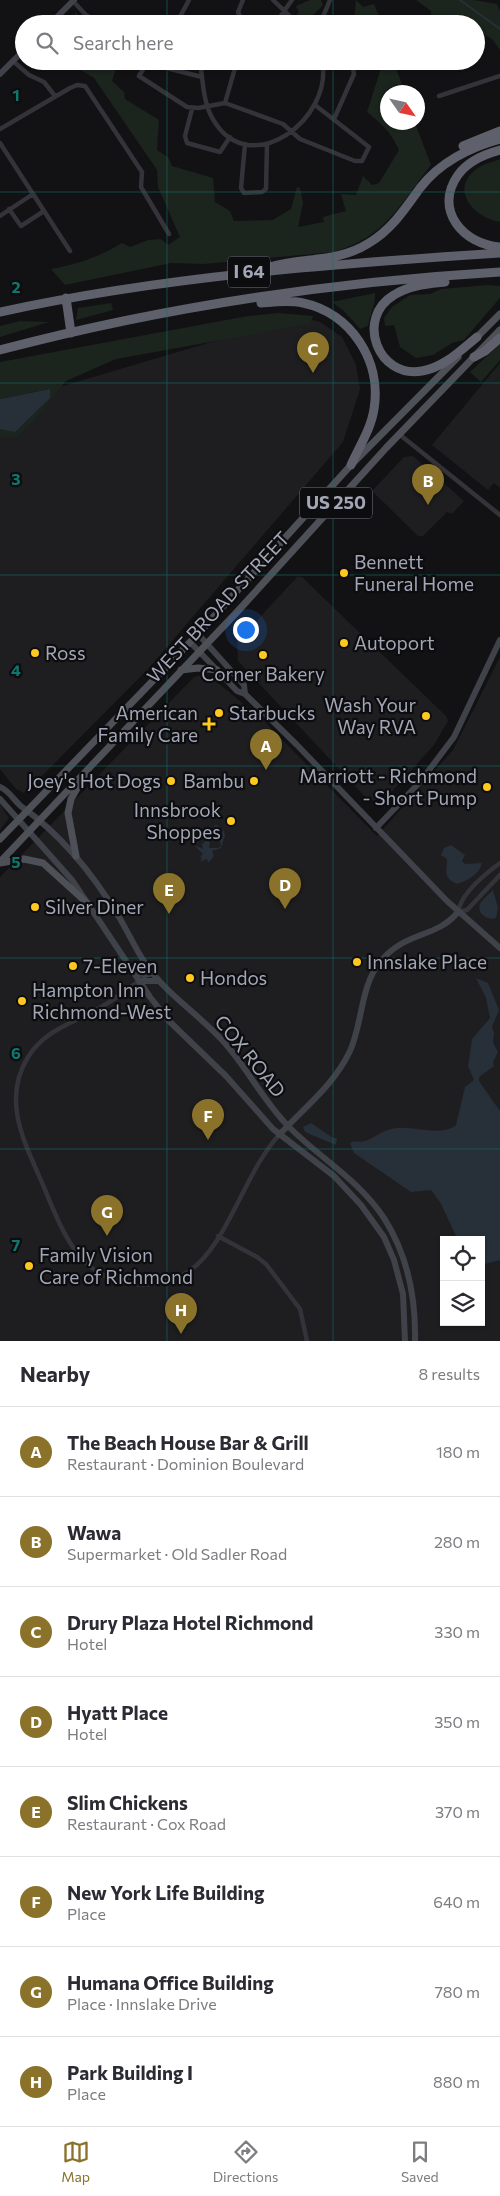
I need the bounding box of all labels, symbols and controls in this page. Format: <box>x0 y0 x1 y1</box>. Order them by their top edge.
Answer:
search box <box>15 15 485 70</box>
icon: search <box>33 29 61 57</box>
text: Search here <box>73 31 173 54</box>
text: 1 <box>12 85 20 104</box>
north arrow <box>380 85 425 130</box>
road number: I 64 <box>228 256 270 288</box>
text: 2 <box>11 277 21 296</box>
pin: C <box>297 332 329 373</box>
pin: B <box>412 464 444 505</box>
text: 3 <box>11 469 21 488</box>
road number: US 250 <box>300 488 372 518</box>
street label: WEST BROAD STREET <box>142 526 294 687</box>
place label: Bennett Funeral Home <box>354 550 474 595</box>
marker: Bennett Funeral Home <box>338 567 350 579</box>
your location <box>233 617 259 643</box>
place label: Autoport <box>354 631 435 654</box>
marker: Autoport <box>338 637 350 649</box>
place label: Ross <box>45 641 86 664</box>
marker: Ross <box>29 647 41 659</box>
marker: Corner Bakery <box>257 649 269 661</box>
text: 4 <box>11 660 21 679</box>
place label: Corner Bakery <box>201 662 325 685</box>
place label: Wash Your Way RVA <box>324 693 416 738</box>
place label: American Family Care <box>98 701 198 746</box>
place label: Starbucks <box>229 701 315 724</box>
marker: Starbucks <box>213 707 225 719</box>
marker: Wash Your Way RVA <box>420 710 432 722</box>
marker: American Family Care <box>202 717 216 731</box>
pin: A <box>250 729 282 770</box>
place label: Marriott - Richmond - Short Pump <box>299 764 477 809</box>
place label: Joey's Hot Dogs <box>27 769 161 792</box>
place label: Bambu <box>183 769 244 792</box>
marker: Joey's Hot Dogs <box>165 775 177 787</box>
marker: Bambu <box>248 775 260 787</box>
marker: Marriott - Richmond - Short Pump <box>481 781 493 793</box>
place label: Innsbrook Shoppes <box>134 798 221 843</box>
marker: Innsbrook Shoppes <box>225 815 237 827</box>
text: 5 <box>11 852 21 871</box>
pin: D <box>269 868 301 909</box>
pin: E <box>153 873 185 914</box>
place label: Silver Diner <box>45 895 144 918</box>
marker: Silver Diner <box>29 901 41 913</box>
place label: Innslake Place <box>367 950 487 973</box>
place label: 7-Eleven <box>83 954 157 977</box>
marker: Innslake Place <box>351 956 363 968</box>
marker: 7-Eleven <box>67 960 79 972</box>
place label: Hondos <box>200 966 267 989</box>
marker: Hondos <box>184 972 196 984</box>
place label: Hampton Inn Richmond-West <box>32 978 171 1023</box>
marker: Hampton Inn Richmond-West <box>16 995 28 1007</box>
street label: COX ROAD <box>210 1010 290 1101</box>
text: 6 <box>11 1043 21 1062</box>
pin: F <box>192 1099 224 1140</box>
pin: G <box>91 1195 123 1236</box>
text: 7 <box>12 1235 21 1254</box>
map controls <box>440 1236 485 1326</box>
button: locate <box>440 1236 485 1281</box>
place label: Family Vision Care of Richmond <box>39 1243 193 1288</box>
marker: Family Vision Care of Richmond <box>23 1260 35 1272</box>
button: layers <box>440 1281 485 1326</box>
pin: H <box>165 1293 197 1334</box>
text: Nearby <box>20 1361 90 1386</box>
text: 8 results <box>419 1364 480 1383</box>
text: The Beach House Bar & Grill <box>67 1431 309 1454</box>
text: A <box>30 1442 42 1461</box>
text: 180 m <box>436 1442 480 1461</box>
text: Restaurant · Dominion Boulevard <box>67 1454 304 1473</box>
text: Wawa <box>67 1521 121 1544</box>
text: B <box>31 1532 41 1551</box>
text: 280 m <box>434 1532 480 1551</box>
text: Supermarket · Old Sadler Road <box>67 1544 287 1563</box>
text: Drury Plaza Hotel Richmond <box>67 1611 313 1634</box>
text: C <box>31 1622 41 1641</box>
text: 330 m <box>434 1622 480 1641</box>
text: Hotel <box>67 1634 107 1653</box>
text: Hyatt Place <box>67 1701 168 1724</box>
text: D <box>30 1712 42 1731</box>
text: 350 m <box>434 1712 480 1731</box>
text: Hotel <box>67 1724 107 1743</box>
text: Slim Chickens <box>67 1791 188 1814</box>
text: E <box>31 1802 41 1821</box>
text: 370 m <box>435 1802 480 1821</box>
text: Restaurant · Cox Road <box>67 1814 226 1833</box>
text: New York Life Building <box>67 1881 264 1904</box>
text: F <box>31 1892 41 1911</box>
text: 640 m <box>433 1892 480 1911</box>
text: Place <box>67 1904 106 1923</box>
text: Humana Office Building <box>67 1971 274 1994</box>
text: G <box>30 1982 42 2001</box>
text: 780 m <box>434 1982 480 2001</box>
text: Place · Innslake Drive <box>67 1994 217 2013</box>
text: Park Building I <box>67 2061 193 2084</box>
text: H <box>30 2072 42 2091</box>
text: 880 m <box>433 2072 480 2091</box>
text: Place <box>67 2084 106 2103</box>
tab: Map <box>61 2138 90 2185</box>
tab: Directions <box>213 2138 278 2185</box>
tab: Saved <box>401 2138 439 2185</box>

